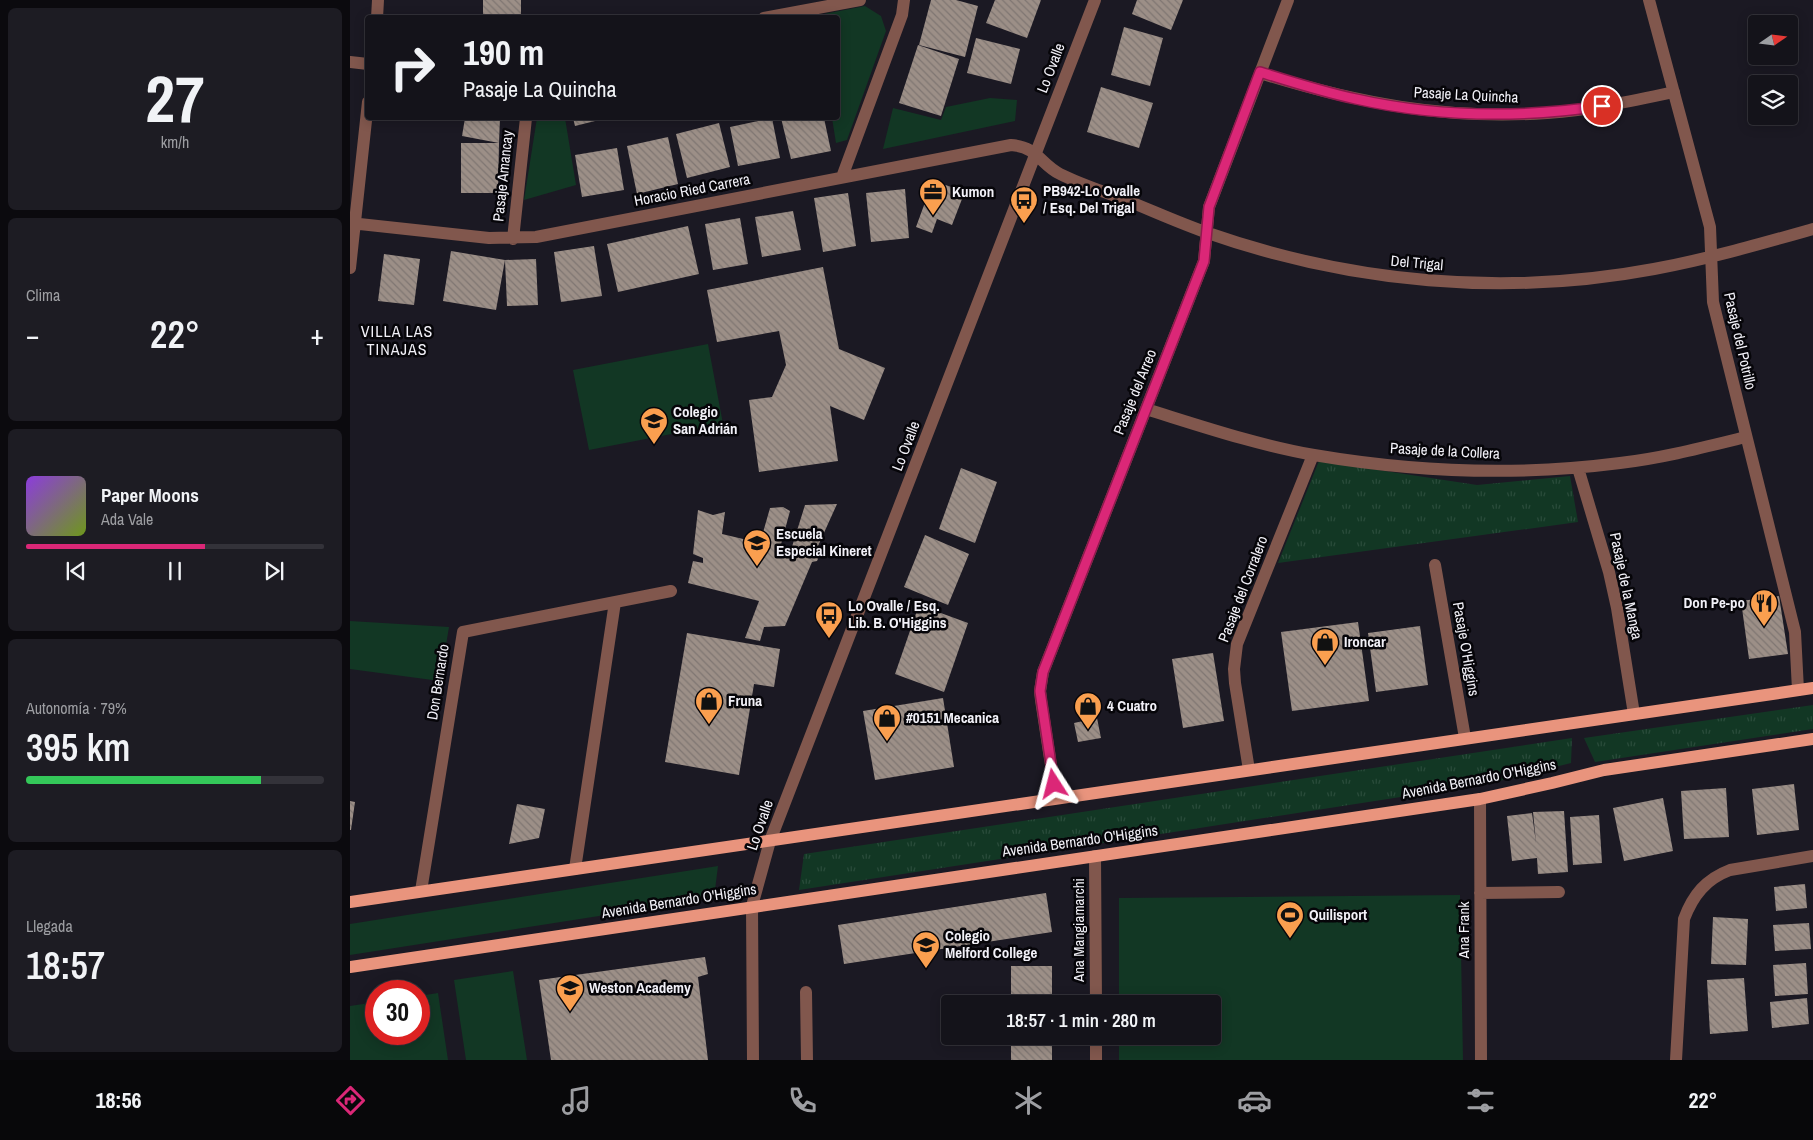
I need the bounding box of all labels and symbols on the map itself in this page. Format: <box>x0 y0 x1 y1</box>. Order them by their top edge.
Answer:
north arrow <box>1748 15 1798 65</box>
street label: Lo Ovalle <box>1031 40 1070 96</box>
street label: Pasaje La Quincha <box>1413 81 1519 108</box>
pin <box>1581 85 1623 127</box>
street label: Pasaje Amancay <box>487 128 518 223</box>
street label: Horacio Ried Carrera <box>632 168 752 211</box>
office icon: Kumon <box>918 177 948 216</box>
place label: PB942-Lo Ovalle / Esq. Del Trigal <box>1043 180 1140 218</box>
place label: Kumon <box>952 181 994 202</box>
bus stop icon: PB942-Lo Ovalle / Esq. Del Trigal <box>1009 185 1039 224</box>
street label: Del Trigal <box>1390 250 1444 275</box>
street label: Pasaje del Potrillo <box>1719 290 1762 392</box>
district label: VILLA LAS TINAJAS <box>361 320 433 360</box>
street label: Pasaje del Arreo <box>1108 346 1161 438</box>
place label: Colegio San Adrián <box>673 401 738 439</box>
school or university icon: Colegio San Adrián <box>639 406 669 445</box>
street label: Lo Ovalle <box>886 418 925 474</box>
street label: Pasaje de la Collera <box>1390 437 1501 464</box>
place label: Escuela Especial Kineret <box>776 523 872 561</box>
school or university icon: Escuela Especial Kineret <box>742 528 772 567</box>
street label: Pasaje de la Manga <box>1605 531 1648 641</box>
street label: Pasaje del Corralero <box>1213 533 1272 645</box>
restaurant icon: Don Pe-po <box>1749 588 1779 627</box>
place label: Don Pe-po <box>1683 592 1745 613</box>
place label: Lo Ovalle / Esq. Lib. B. O'Higgins <box>848 595 947 633</box>
bus stop icon: Lo Ovalle / Esq. Lib. B. O'Higgins <box>814 600 844 639</box>
street label: Pasaje O'Higgins <box>1448 600 1485 698</box>
shop icon: Ironcar <box>1310 627 1340 666</box>
place label: Ironcar <box>1344 631 1386 652</box>
street label: Don Bernardo <box>421 642 454 721</box>
shop icon: Fruna <box>694 686 724 725</box>
place label: Fruna <box>728 690 762 711</box>
shop icon: 4 Cuatro <box>1073 691 1103 730</box>
place label: 4 Cuatro <box>1107 695 1157 716</box>
shop icon: #0151 Mecanica <box>872 703 902 742</box>
place label: #0151 Mecanica <box>906 707 999 728</box>
street label: Avenida Bernardo O'Higgins <box>1399 753 1558 804</box>
position arrow <box>1027 757 1079 809</box>
street label: Lo Ovalle <box>741 797 778 853</box>
street label: Avenida Bernardo O'Higgins <box>1000 819 1159 862</box>
street label: Avenida Bernardo O'Higgins <box>599 878 758 923</box>
street label: Ana Mangiamarchi <box>1068 878 1089 983</box>
sports icon: Quilisport <box>1275 900 1305 939</box>
street label: Ana Frank <box>1453 901 1474 959</box>
place label: Quilisport <box>1309 904 1367 925</box>
place label: Colegio Melford College <box>945 925 1037 963</box>
school or university icon: Colegio Melford College <box>911 930 941 969</box>
school or university icon: Weston Academy <box>555 973 585 1012</box>
place label: Weston Academy <box>589 977 691 998</box>
speed limit sign: 30 <box>365 980 430 1045</box>

